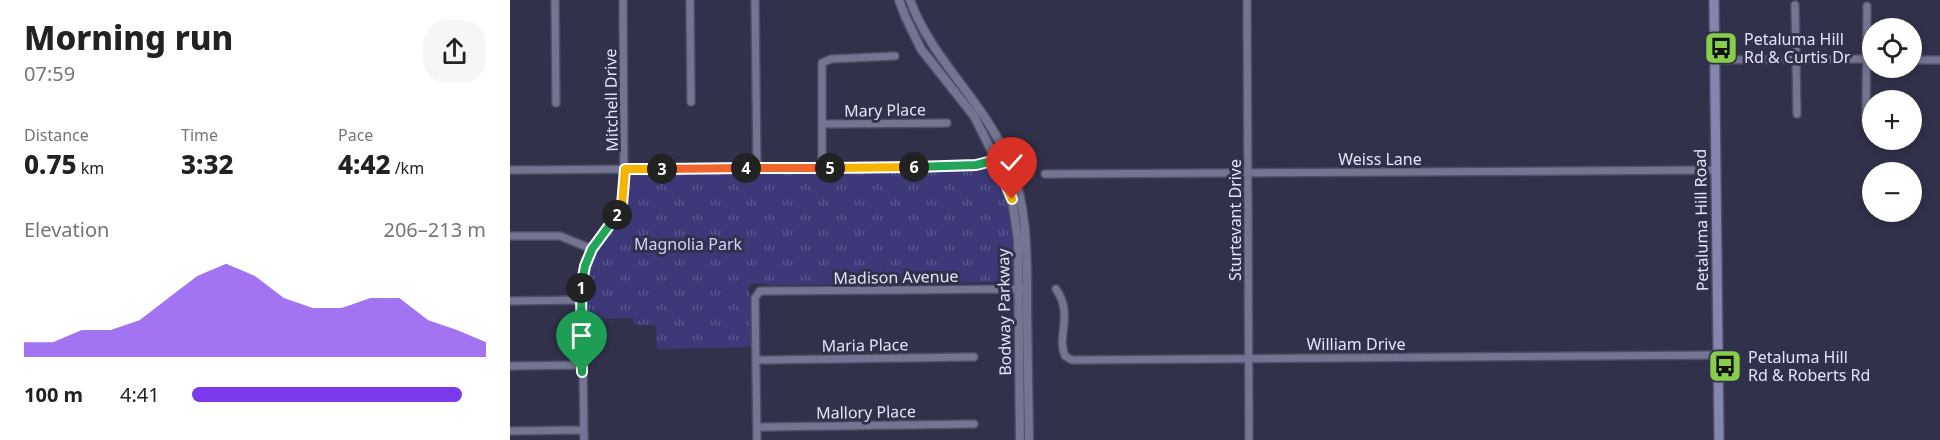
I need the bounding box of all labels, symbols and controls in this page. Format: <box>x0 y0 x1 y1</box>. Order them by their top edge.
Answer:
text: Morning run <box>24 15 233 60</box>
map controls <box>1862 18 1922 222</box>
button: locate <box>1862 18 1922 78</box>
button: share <box>423 20 486 83</box>
place label: Petaluma Hill Rd & Curtis Dr <box>1744 28 1851 68</box>
bus stop icon: Petaluma Hill Rd & Curtis Dr <box>1703 30 1739 66</box>
street label: Mitchell Drive <box>599 48 623 152</box>
text: 07:59 <box>24 60 75 87</box>
button: + <box>1862 90 1922 150</box>
street label: Mary Place <box>844 98 926 122</box>
text: Distance <box>24 124 89 146</box>
text: Time <box>181 124 218 146</box>
text: Pace <box>338 124 373 146</box>
pin <box>986 137 1037 199</box>
text: 0.75 <box>24 146 77 182</box>
text: 3:32 <box>181 146 234 182</box>
text: 4:42 <box>338 146 391 182</box>
icon: check <box>995 146 1028 179</box>
street label: Weiss Lane <box>1338 148 1422 170</box>
street label: Petaluma Hill Road <box>1689 149 1713 291</box>
pin: 6 <box>899 152 929 182</box>
pin: 4 <box>731 153 761 183</box>
pin: 5 <box>815 153 845 183</box>
pin: 3 <box>647 154 677 184</box>
text: 6 <box>909 156 919 178</box>
text: km <box>77 157 104 179</box>
text: /km <box>391 157 424 179</box>
text: 4 <box>741 157 751 179</box>
text: 5 <box>825 157 835 179</box>
text: 3 <box>657 158 667 180</box>
street label: Sturtevant Drive <box>1224 159 1246 281</box>
button: − <box>1862 162 1922 222</box>
pin: 2 <box>602 200 632 230</box>
text: 2 <box>612 204 622 226</box>
text: Elevation <box>24 216 109 243</box>
text: 206–213 m <box>383 216 486 243</box>
park label: Magnolia Park <box>634 233 742 255</box>
street label: Bodway Parkway <box>992 247 1016 376</box>
street label: Madison Avenue <box>833 265 959 289</box>
pin: 1 <box>566 273 596 303</box>
text: 1 <box>576 277 586 299</box>
pin <box>556 310 607 372</box>
icon: arrive <box>565 319 598 352</box>
street label: Maria Place <box>821 333 909 357</box>
street label: William Drive <box>1306 333 1406 355</box>
place label: Petaluma Hill Rd & Roberts Rd <box>1748 346 1870 386</box>
bus stop icon: Petaluma Hill Rd & Roberts Rd <box>1707 348 1743 384</box>
text: 100 m <box>24 381 83 408</box>
text: 4:41 <box>120 381 160 408</box>
street label: Mallory Place <box>816 400 916 424</box>

